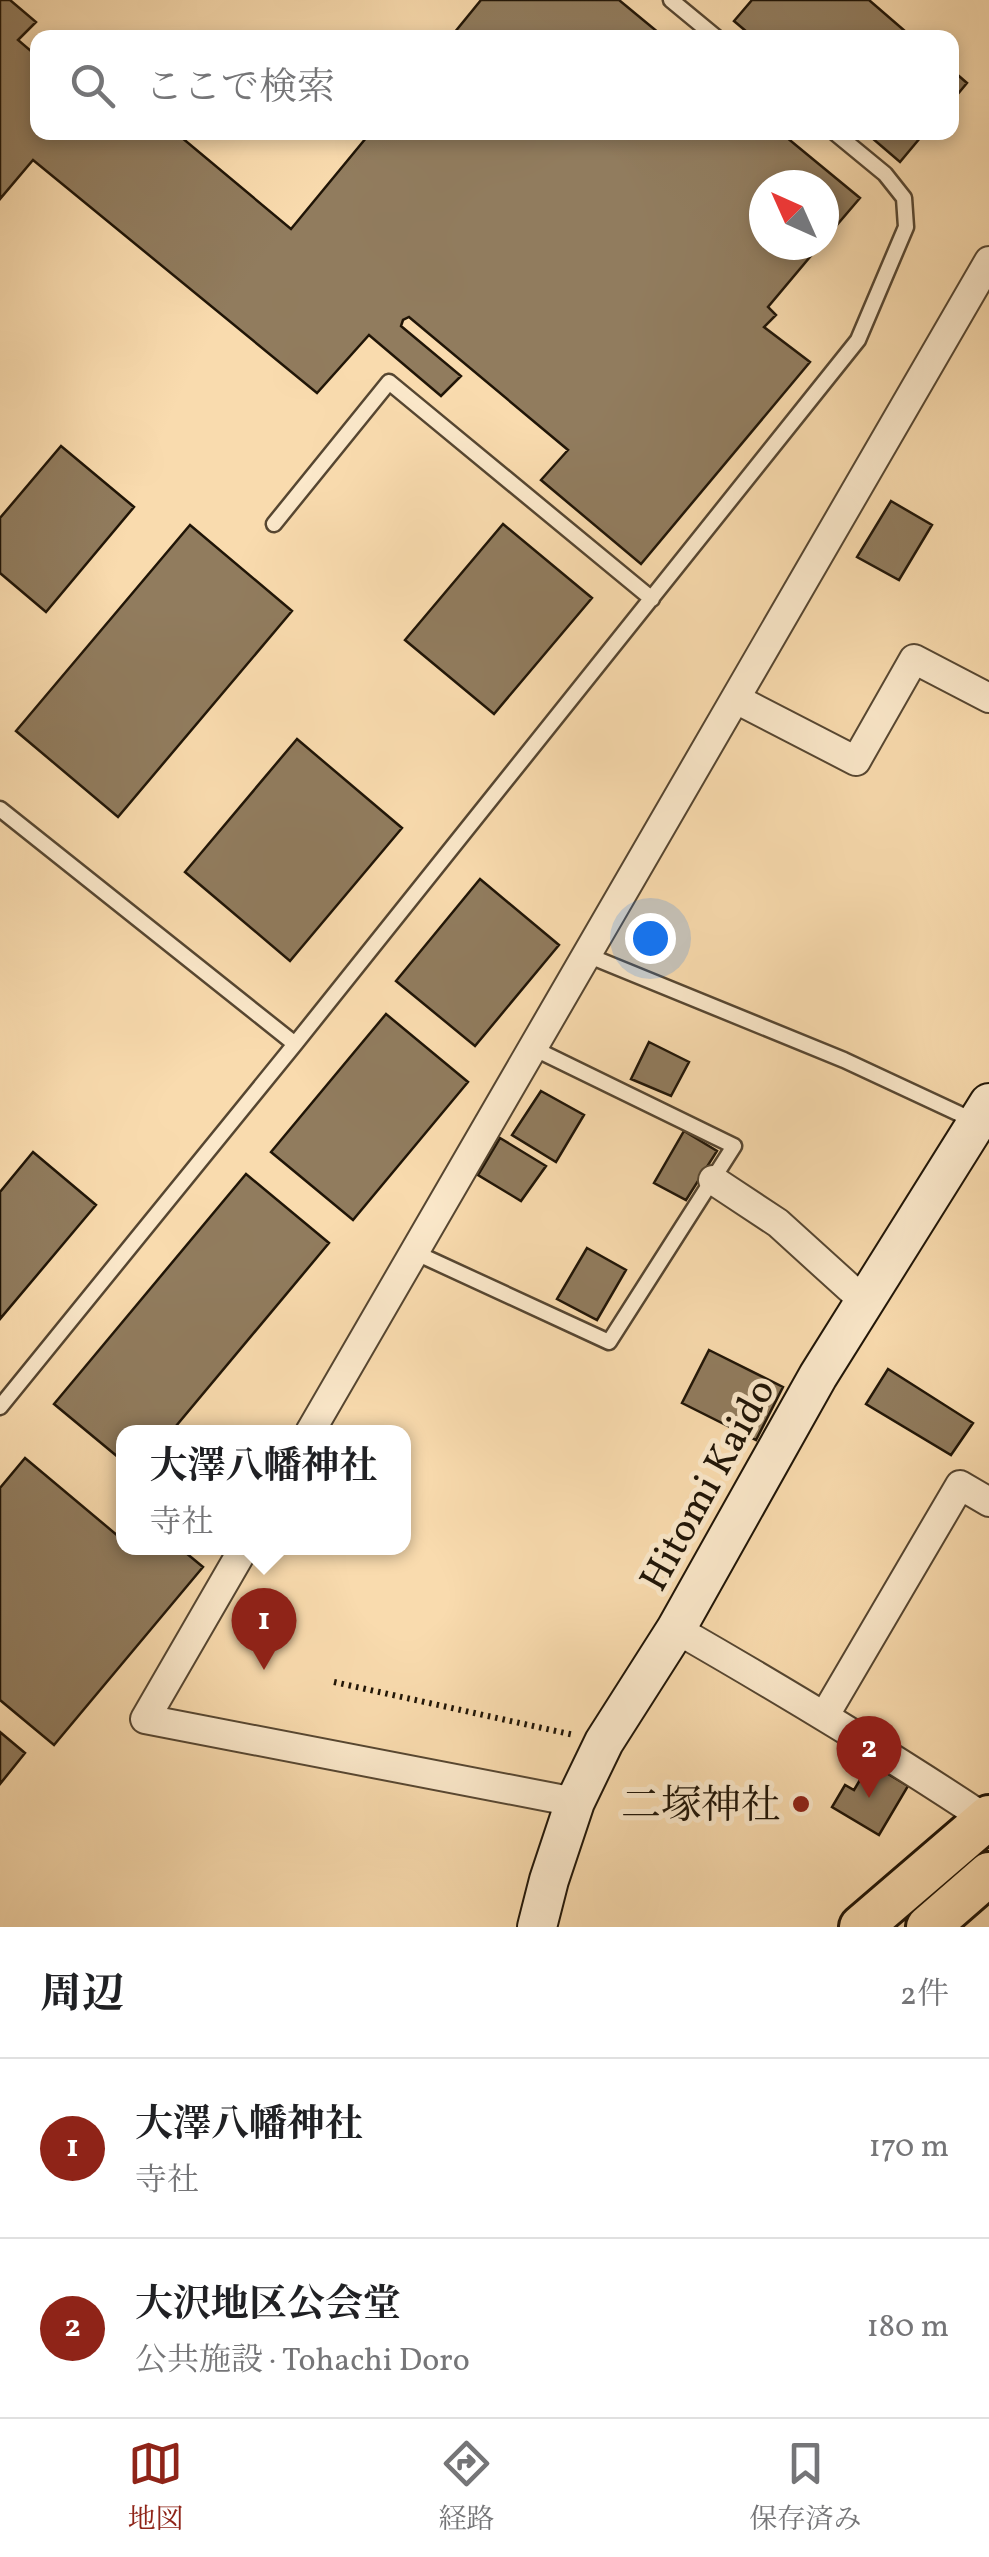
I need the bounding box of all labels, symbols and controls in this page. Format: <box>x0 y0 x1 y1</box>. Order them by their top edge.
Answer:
search box <box>30 30 959 140</box>
icon: search <box>65 58 120 113</box>
text: ここで検索 <box>145 63 335 116</box>
north arrow <box>749 170 839 260</box>
your location <box>625 913 676 964</box>
street label: Hitomi Kaido <box>628 1369 791 1602</box>
popup <box>116 1425 411 1555</box>
text: 大澤八幡神社 <box>149 1442 378 1495</box>
text: 寺社 <box>149 1502 214 1546</box>
pin: 1 <box>232 1588 296 1670</box>
pin: 2 <box>836 1716 902 1798</box>
place label: 二塚神社 <box>621 1780 781 1836</box>
marker: 二塚神社 <box>790 1793 812 1815</box>
text: 周辺 <box>40 1967 124 2026</box>
text: 2件 <box>900 1974 949 2018</box>
text: 大澤八幡神社 <box>135 2100 363 2153</box>
text: 1 <box>66 2126 79 2170</box>
text: 170 m <box>868 2126 949 2170</box>
text: 寺社 <box>135 2160 199 2204</box>
text: 大沢地区公会堂 <box>135 2280 401 2333</box>
text: 2 <box>64 2306 81 2350</box>
text: 180 m <box>866 2306 949 2350</box>
text: 公共施設 · Tohachi Doro <box>135 2340 470 2384</box>
tab: 地図 <box>127 2436 184 2540</box>
tab: 経路 <box>438 2436 495 2540</box>
tab: 保存済み <box>749 2436 862 2540</box>

